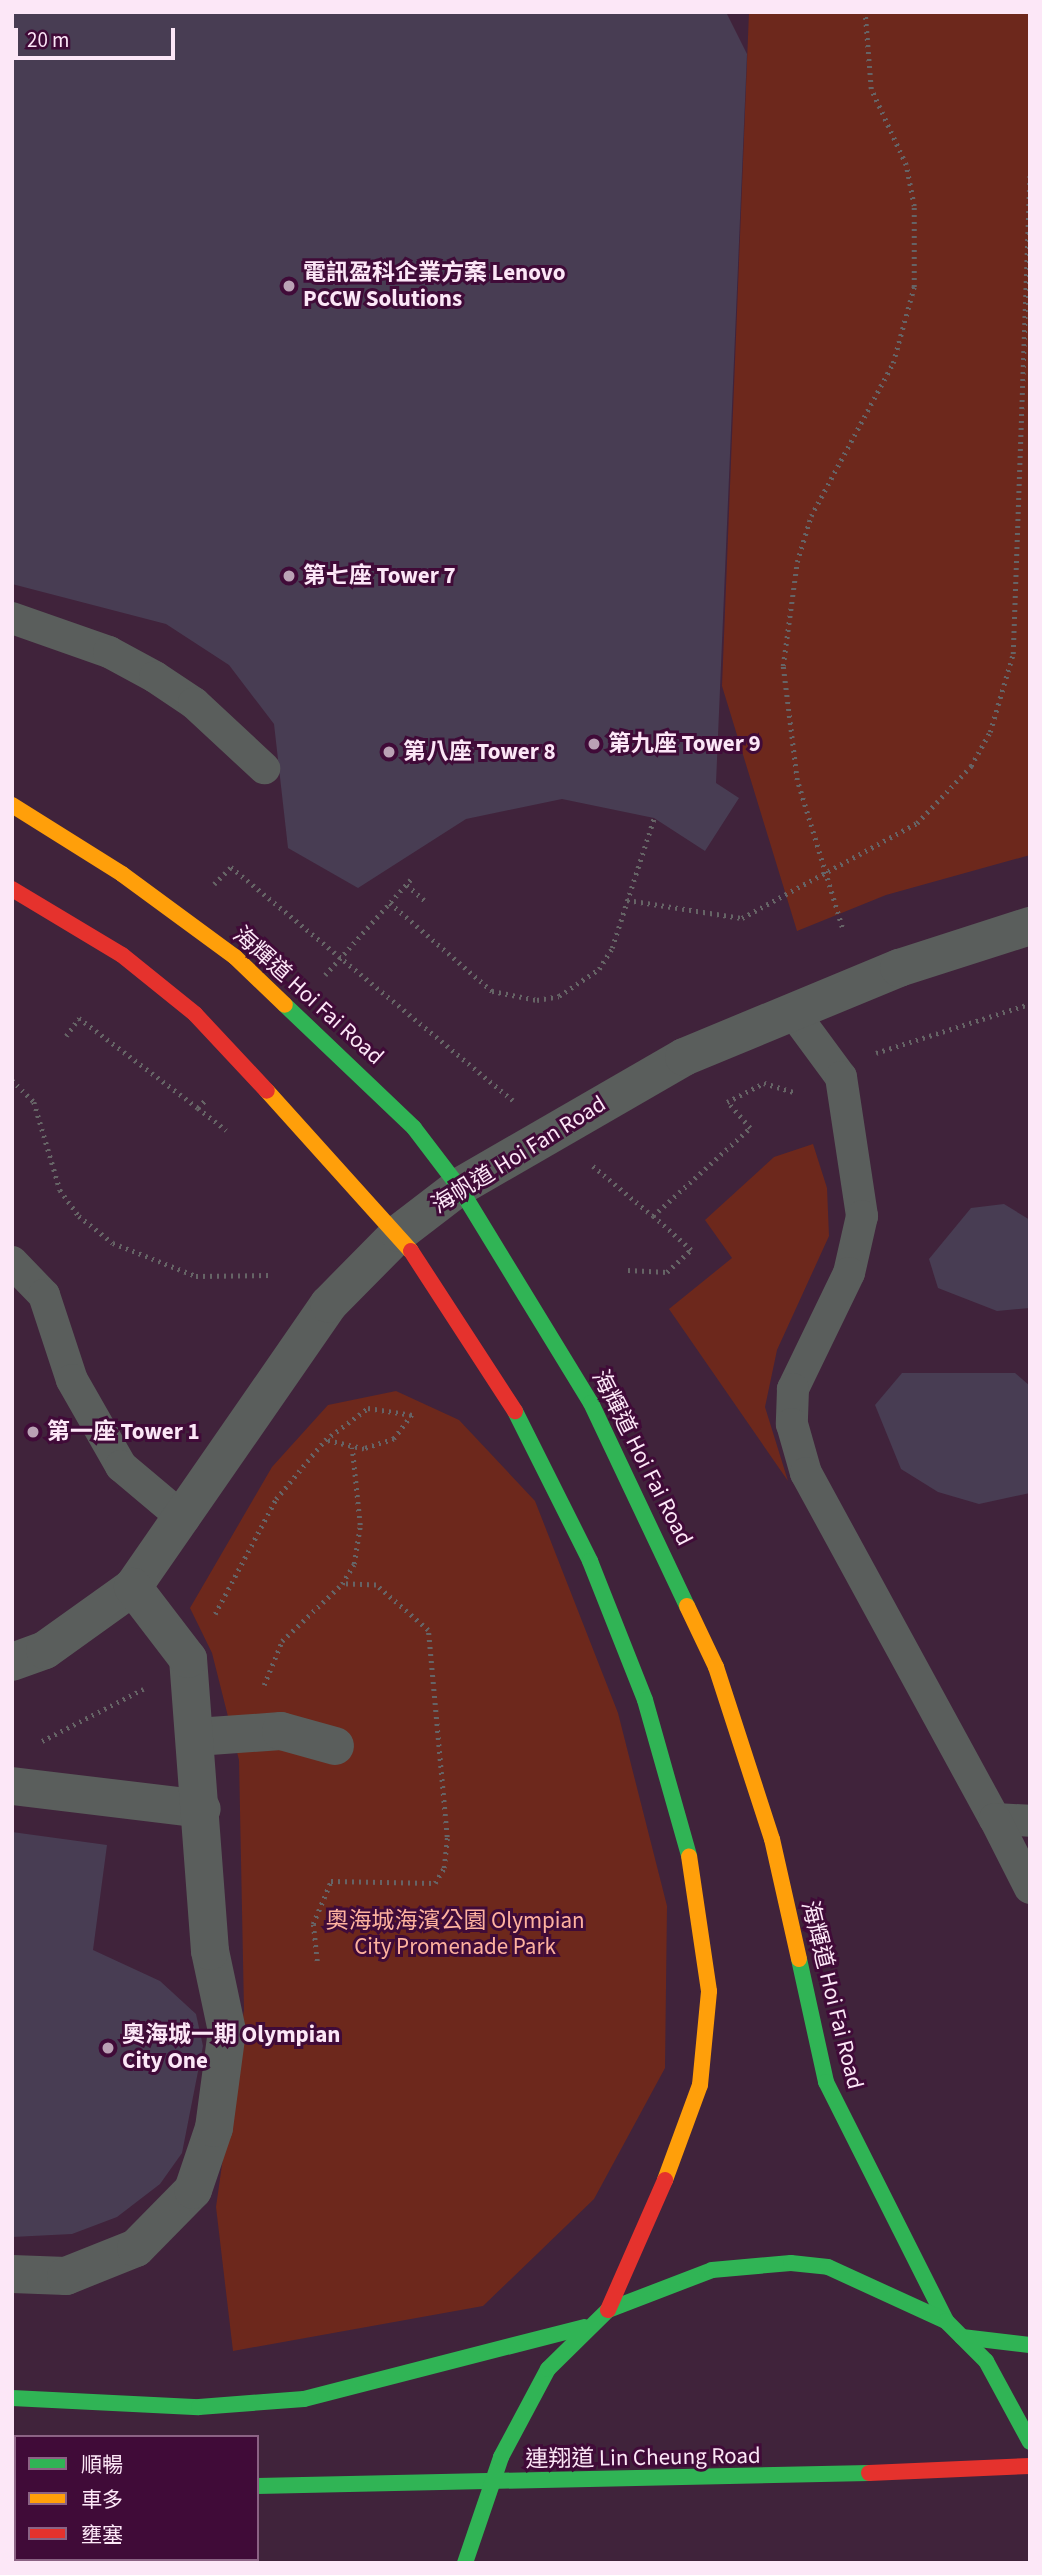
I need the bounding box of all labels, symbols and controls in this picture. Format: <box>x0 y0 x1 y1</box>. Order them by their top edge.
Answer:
scale bar <box>18 14 178 58</box>
text: 20 m <box>27 25 69 55</box>
place label: 電訊盈科企業方案 Lenovo PCCW Solutions <box>303 259 565 313</box>
marker: 電訊盈科企業方案 Lenovo PCCW Solutions <box>281 278 297 294</box>
place label: 第七座 Tower 7 <box>303 562 456 590</box>
marker: 第七座 Tower 7 <box>281 568 297 584</box>
place label: 第九座 Tower 9 <box>608 730 761 758</box>
marker: 第九座 Tower 9 <box>586 736 602 752</box>
place label: 第八座 Tower 8 <box>403 738 556 766</box>
marker: 第八座 Tower 8 <box>381 744 397 760</box>
street label: 海輝道 Hoi Fai Road <box>227 921 389 1071</box>
street label: 海帆道 Hoi Fan Road <box>427 1090 611 1220</box>
street label: 海輝道 Hoi Fai Road <box>586 1366 698 1550</box>
place label: 第一座 Tower 1 <box>47 1418 200 1446</box>
marker: 第一座 Tower 1 <box>25 1424 41 1440</box>
street label: 海輝道 Hoi Fai Road <box>795 1898 869 2092</box>
park label: 奧海城海濱公園 Olympian City Promenade Park <box>325 1907 585 1961</box>
place label: 奧海城一期 Olympian City One <box>122 2021 340 2075</box>
marker: 奧海城一期 Olympian City One <box>100 2040 116 2056</box>
legend <box>14 2435 259 2561</box>
street label: 連翔道 Lin Cheung Road <box>525 2442 761 2474</box>
text: 順暢 <box>81 2450 123 2480</box>
text: 車多 <box>81 2485 123 2515</box>
text: 壅塞 <box>81 2520 123 2550</box>

